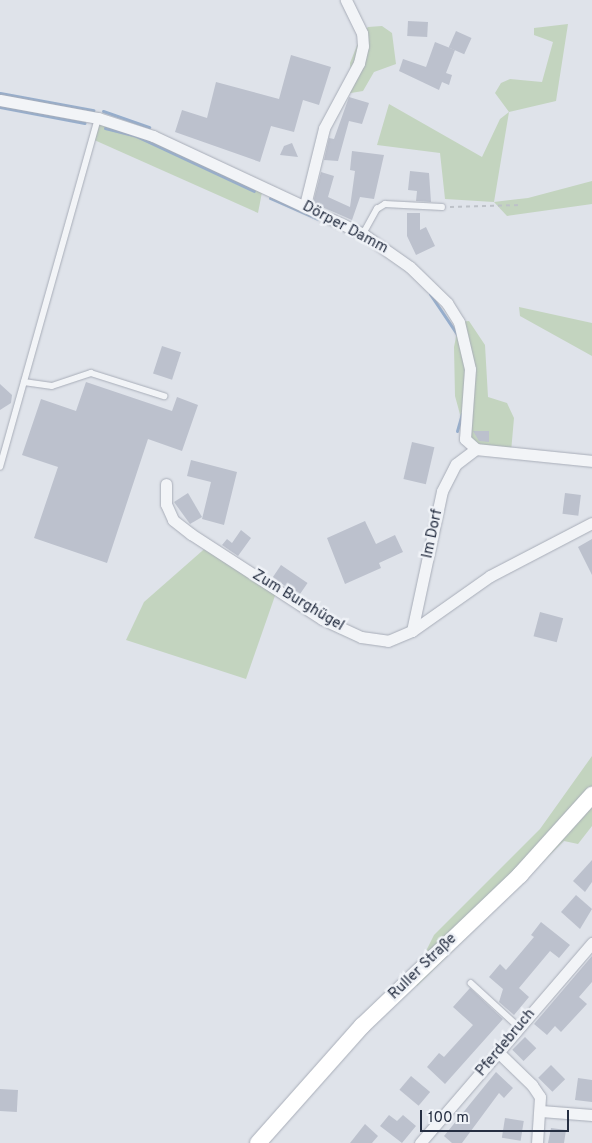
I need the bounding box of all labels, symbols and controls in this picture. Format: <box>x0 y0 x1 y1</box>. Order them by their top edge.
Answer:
street label: Dörper Damm <box>299 198 391 258</box>
street label: Im Dorf <box>419 508 447 560</box>
street label: Zum Burghügel <box>249 567 347 635</box>
street label: Ruller Straße <box>385 930 461 1004</box>
street label: Pferdebruch <box>473 1006 539 1080</box>
scale bar <box>422 1100 571 1132</box>
text: 100 m <box>428 1109 469 1128</box>

